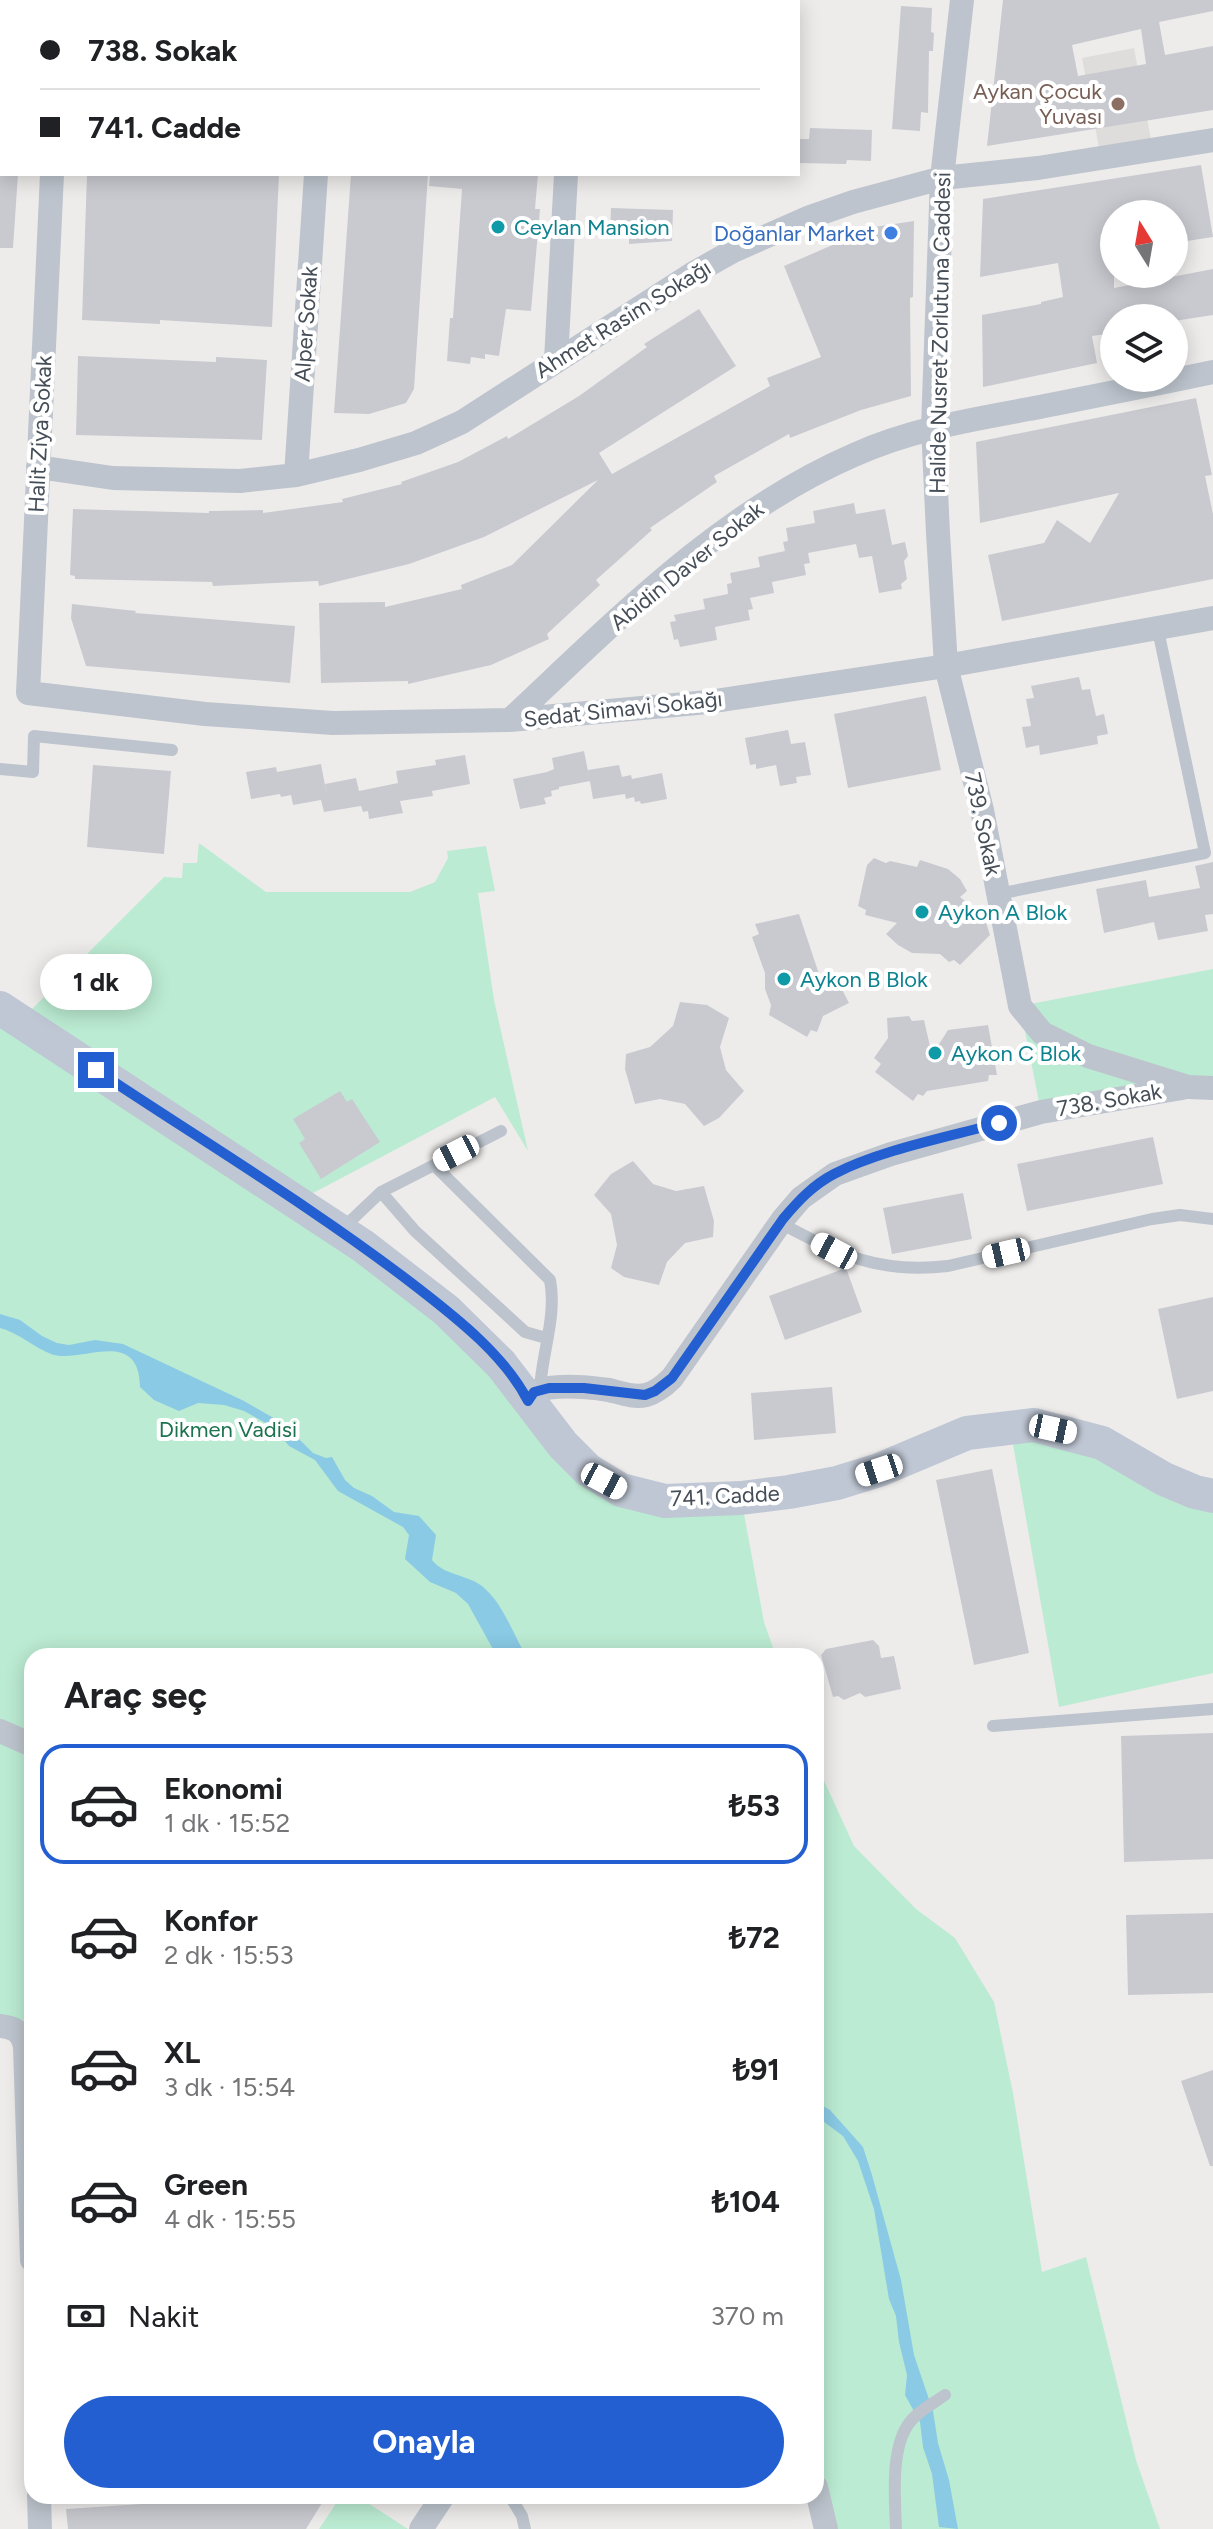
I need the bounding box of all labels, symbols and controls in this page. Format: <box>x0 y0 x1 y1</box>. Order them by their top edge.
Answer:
text: 738. Sokak <box>88 32 237 69</box>
place label: Aykan Çocuk Yuvası <box>973 78 1102 130</box>
marker: Aykan Çocuk Yuvası <box>1109 95 1127 113</box>
text: 741. Cadde <box>88 109 241 146</box>
street label: Halide Nusret Zorlutuna Caddesi <box>924 172 956 494</box>
north arrow <box>1100 200 1188 288</box>
map controls <box>1100 200 1188 392</box>
place label: Ceylan Mansion <box>514 214 669 241</box>
marker: Ceylan Mansion <box>489 218 507 236</box>
place label: Doğanlar Market <box>714 220 875 247</box>
marker: Doğanlar Market <box>882 224 900 242</box>
street label: Ahmet Rasim Sokağı <box>530 254 716 384</box>
street label: Alper Sokak <box>288 265 324 383</box>
button: layers <box>1100 304 1188 392</box>
street label: Halit Ziya Sokak <box>22 354 58 513</box>
street label: Abidin Daver Sokak <box>605 496 769 636</box>
street label: Sedat Simavi Sokağı <box>522 685 724 733</box>
street label: 739. Sokak <box>959 770 1007 878</box>
place label: Aykon A Blok <box>938 899 1067 926</box>
marker: Aykon A Blok <box>913 903 931 921</box>
callout: 1 dk <box>40 954 152 1010</box>
text: 1 dk <box>73 966 119 998</box>
place label: Aykon B Blok <box>800 966 928 993</box>
marker: Aykon B Blok <box>775 970 793 988</box>
place label: Aykon C Blok <box>951 1040 1081 1067</box>
marker: Aykon C Blok <box>926 1044 944 1062</box>
route end <box>78 1052 114 1088</box>
street label: 738. Sokak <box>1055 1077 1164 1122</box>
route start <box>981 1105 1017 1141</box>
car <box>429 1131 483 1175</box>
car <box>807 1229 861 1273</box>
car <box>980 1236 1032 1270</box>
car <box>1027 1412 1079 1446</box>
park label: Dikmen Vadisi <box>159 1416 297 1443</box>
car <box>852 1451 906 1489</box>
car <box>577 1459 631 1503</box>
street label: 741. Cadde <box>670 1480 780 1512</box>
text: Araç seç <box>64 1674 207 1717</box>
icon: car <box>68 1768 140 1840</box>
text: Ekonomi <box>164 1770 283 1807</box>
text: ₺53 <box>729 1787 780 1824</box>
text: 1 dk · 15:52 <box>164 1807 290 1839</box>
icon: car <box>68 1900 140 1972</box>
text: Konfor <box>164 1902 258 1939</box>
text: ₺72 <box>729 1919 780 1956</box>
text: 2 dk · 15:53 <box>164 1939 294 1971</box>
icon: car <box>68 2032 140 2104</box>
text: XL <box>164 2034 200 2071</box>
text: ₺91 <box>733 2051 780 2088</box>
text: 3 dk · 15:54 <box>164 2071 295 2103</box>
icon: car <box>68 2164 140 2236</box>
text: Green <box>164 2166 248 2203</box>
text: ₺104 <box>712 2183 780 2220</box>
text: 4 dk · 15:55 <box>164 2203 296 2235</box>
icon: cash <box>64 2294 108 2338</box>
text: Nakit <box>128 2298 199 2335</box>
text: 370 m <box>711 2300 784 2332</box>
button: Onayla <box>64 2396 784 2488</box>

